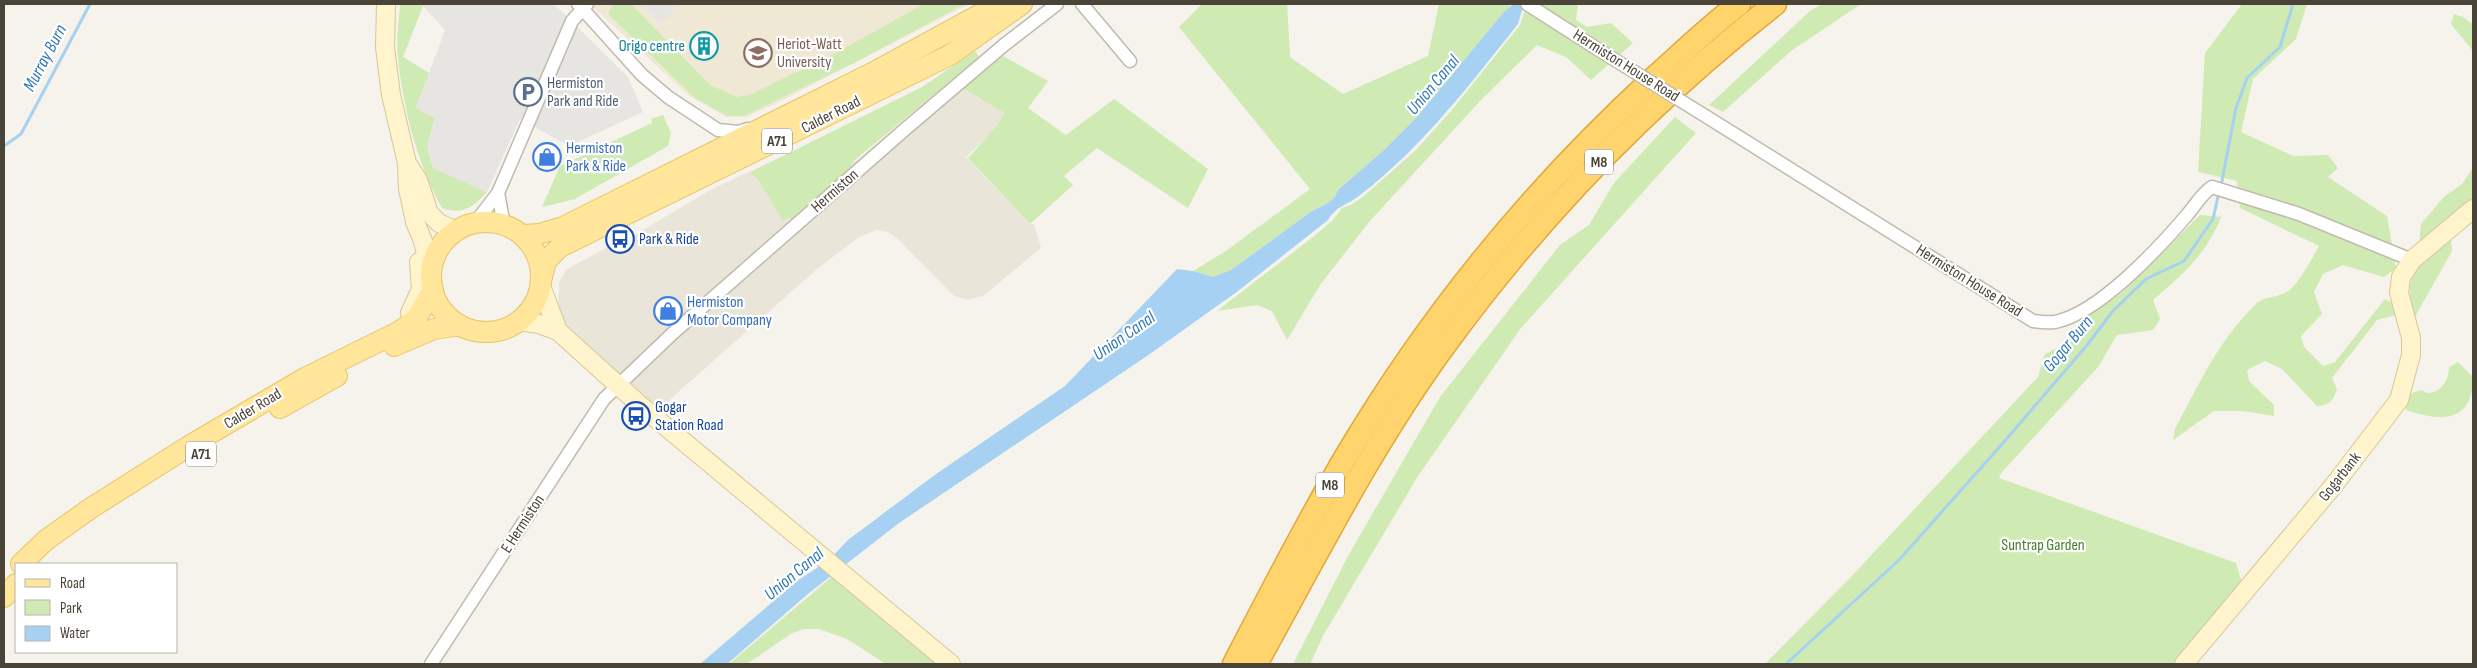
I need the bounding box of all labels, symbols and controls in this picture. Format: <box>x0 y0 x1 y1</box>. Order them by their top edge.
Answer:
water label: Murray Burn <box>19 21 71 95</box>
street label: Hermiston House Road <box>1569 26 1683 106</box>
building icon: Origo centre <box>689 31 719 61</box>
place label: Heriot-Watt University <box>777 35 842 72</box>
place label: Origo centre <box>619 37 685 56</box>
school or university icon: Heriot-Watt University <box>743 38 773 68</box>
water label: Union Canal <box>1402 50 1464 119</box>
place label: Hermiston Park and Ride <box>547 74 619 111</box>
parking icon: Hermiston Park and Ride <box>513 77 543 107</box>
street label: Calder Road <box>798 92 864 138</box>
road number: A71 <box>762 128 792 154</box>
place label: Hermiston Park & Ride <box>566 139 626 176</box>
shop icon: Hermiston Park & Ride <box>532 142 562 172</box>
road number: M8 <box>1585 150 1613 174</box>
street label: Hermiston <box>807 165 863 217</box>
bus stop icon: Park & Ride <box>605 224 635 254</box>
place label: Park & Ride <box>639 230 699 249</box>
street label: Hermiston House Road <box>1912 241 2026 321</box>
place label: Hermiston Motor Company <box>687 293 772 330</box>
shop icon: Hermiston Motor Company <box>653 296 683 326</box>
water label: Union Canal <box>1089 307 1160 365</box>
water label: Gogar Burn <box>2039 311 2098 376</box>
street label: Calder Road <box>221 384 285 434</box>
place label: Gogar Station Road <box>655 398 723 435</box>
bus stop icon: Gogar Station Road <box>621 401 651 431</box>
road number: A71 <box>186 442 216 466</box>
street label: Gogarbank <box>2315 449 2365 505</box>
road number: M8 <box>1316 472 1344 498</box>
street label: E Hermiston <box>497 491 549 557</box>
park label: Suntrap Garden <box>2001 536 2085 555</box>
water label: Union Canal <box>760 543 829 605</box>
legend <box>15 563 178 653</box>
text: Road <box>60 574 85 593</box>
text: Park <box>60 599 82 618</box>
text: Water <box>60 624 91 643</box>

